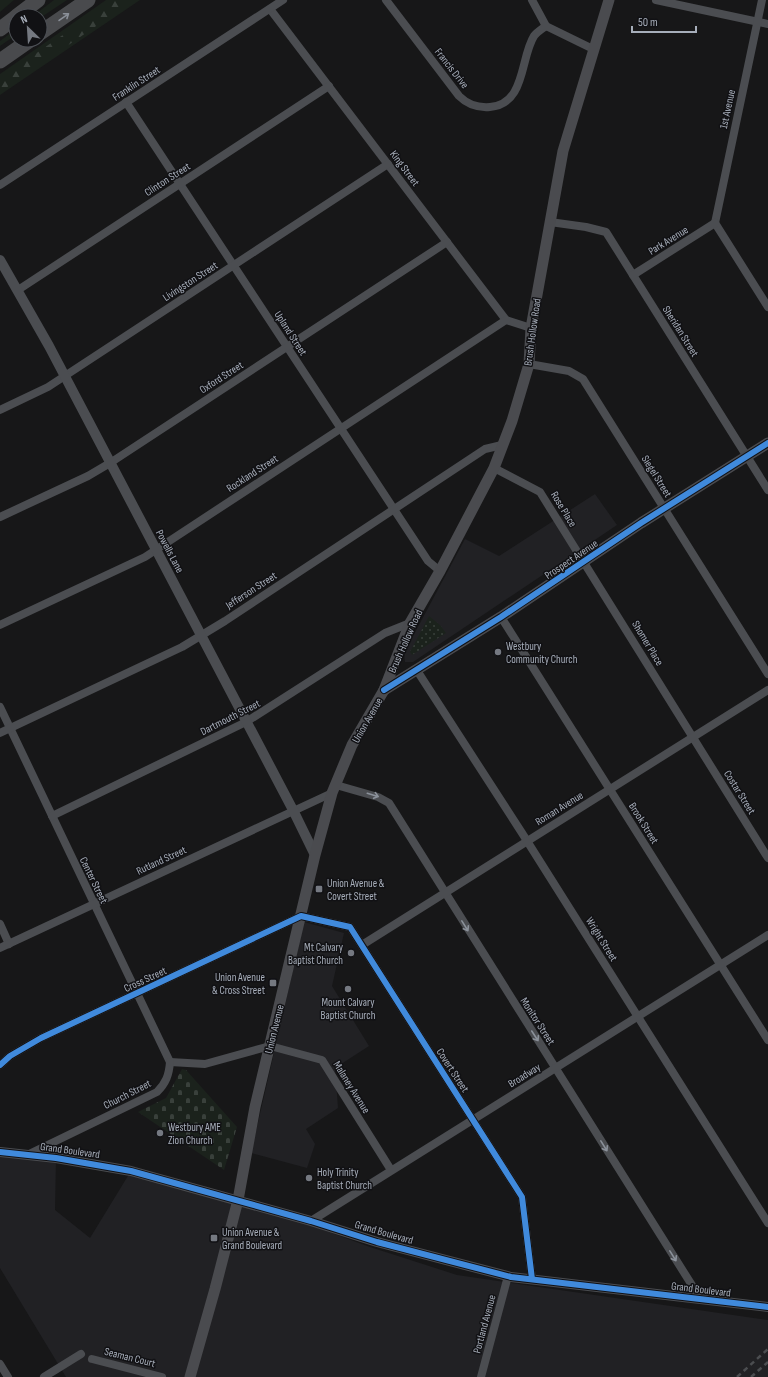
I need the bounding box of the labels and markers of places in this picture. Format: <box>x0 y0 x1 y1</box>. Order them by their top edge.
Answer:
place label: Westbury Community Church <box>506 640 578 666</box>
marker: Westbury Community Church <box>493 647 503 657</box>
place label: Union Avenue & Covert Street <box>327 877 385 903</box>
marker: Union Avenue & Covert Street <box>314 884 324 894</box>
place label: Mt Calvary Baptist Church <box>288 941 344 967</box>
marker: Mt Calvary Baptist Church <box>346 948 356 958</box>
place label: Union Avenue & Cross Street <box>212 971 266 997</box>
marker: Union Avenue & Cross Street <box>268 978 278 988</box>
marker: Mount Calvary Baptist Church <box>343 984 353 994</box>
place label: Mount Calvary Baptist Church <box>321 996 376 1022</box>
place label: Westbury AME Zion Church <box>168 1121 221 1147</box>
marker: Westbury AME Zion Church <box>155 1128 165 1138</box>
place label: Holy Trinity Baptist Church <box>317 1166 372 1192</box>
marker: Holy Trinity Baptist Church <box>304 1173 314 1183</box>
place label: Union Avenue & Grand Boulevard <box>222 1226 283 1252</box>
marker: Union Avenue & Grand Boulevard <box>209 1233 219 1243</box>

